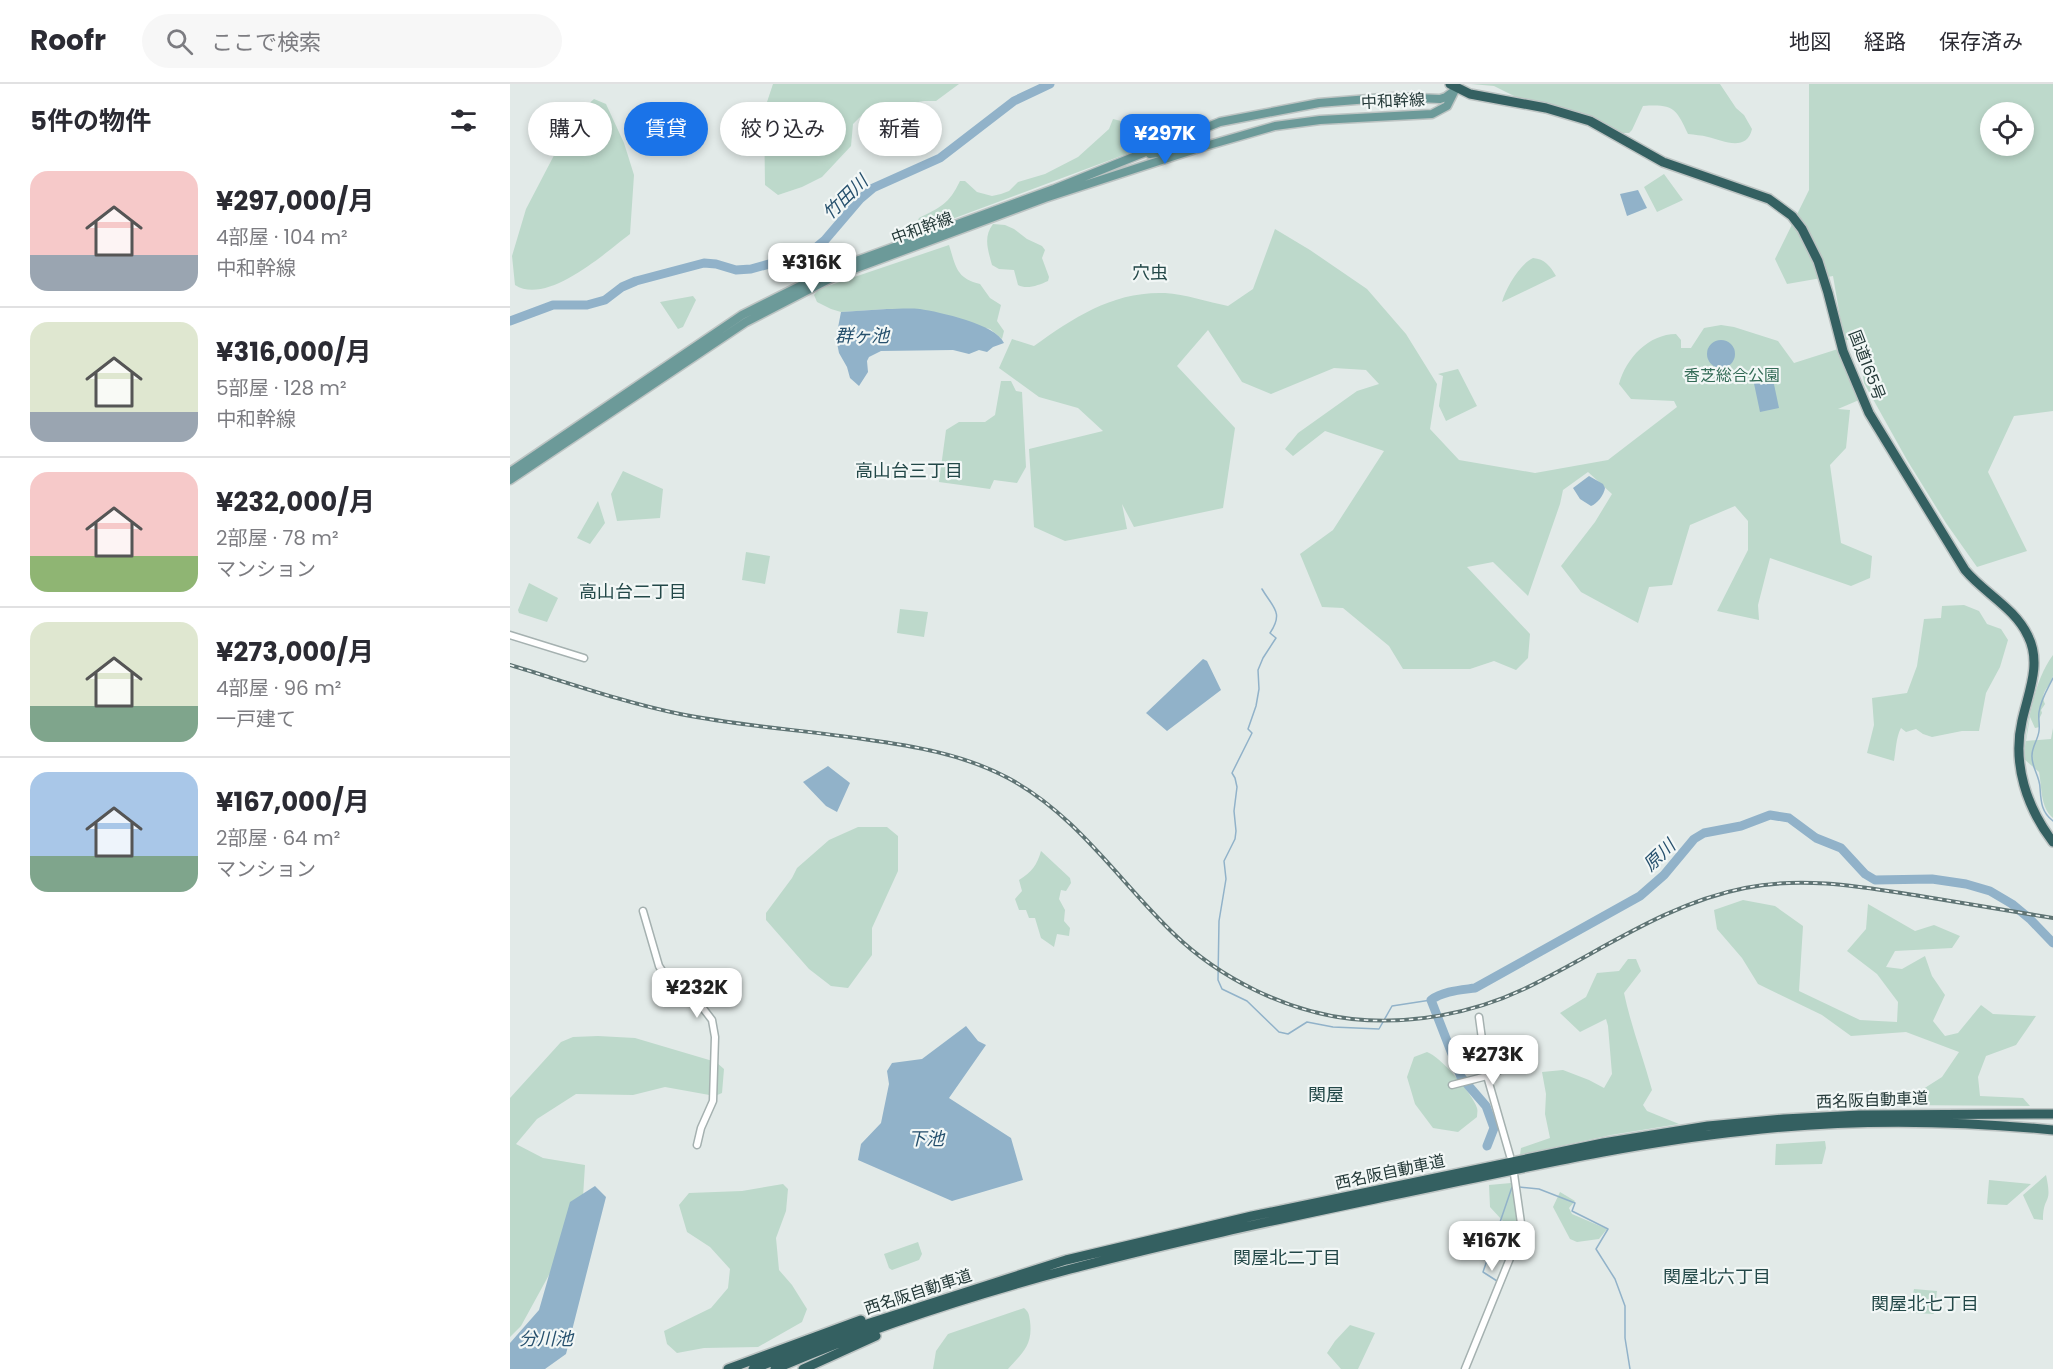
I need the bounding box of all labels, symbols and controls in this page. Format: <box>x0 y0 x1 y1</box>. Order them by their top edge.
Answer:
search box <box>142 14 562 68</box>
text: Roofr <box>30 21 106 60</box>
icon: search <box>163 25 196 58</box>
text: ここで検索 <box>211 27 321 58</box>
text: 地図 <box>1789 27 1831 56</box>
text: 経路 <box>1864 27 1906 56</box>
text: 保存済み <box>1939 27 2023 56</box>
street label: 中和幹線 <box>1360 88 1426 114</box>
chip: 購入 <box>528 102 612 156</box>
chip: 賃貸 <box>624 102 708 156</box>
chip: 絞り込み <box>720 102 846 156</box>
chip: 新着 <box>858 102 942 156</box>
map controls <box>1980 102 2034 156</box>
button: locate <box>1980 102 2034 156</box>
text: 5件の物件 <box>30 103 151 139</box>
icon: filters <box>447 104 480 137</box>
pin: ¥297K <box>1123 114 1207 165</box>
text: ¥297K <box>1134 119 1196 147</box>
water label: 竹田川 <box>817 168 875 225</box>
text: ¥297,000/月 <box>216 183 374 219</box>
icon: home <box>78 195 150 267</box>
street label: 中和幹線 <box>888 206 956 250</box>
text: 4部屋 · 104 m² <box>216 223 348 251</box>
pin: ¥316K <box>770 243 854 294</box>
text: ¥316K <box>782 248 842 276</box>
text: 中和幹線 <box>216 254 296 282</box>
district label: 穴虫 <box>1132 260 1168 285</box>
water label: 群ヶ池 <box>835 323 891 348</box>
street label: 国道165号 <box>1843 327 1891 403</box>
text: ¥316,000/月 <box>216 334 372 370</box>
icon: home <box>78 346 150 418</box>
park label: 香芝総合公園 <box>1684 364 1780 387</box>
text: 5部屋 · 128 m² <box>216 374 347 402</box>
text: 中和幹線 <box>216 405 296 433</box>
district label: 高山台三丁目 <box>855 458 963 483</box>
text: ¥232,000/月 <box>216 484 375 520</box>
icon: home <box>78 496 150 568</box>
text: 2部屋 · 78 m² <box>216 524 339 552</box>
text: マンション <box>216 555 316 583</box>
district label: 高山台二丁目 <box>579 579 687 604</box>
text: ¥273,000/月 <box>216 634 374 670</box>
icon: home <box>78 646 150 718</box>
text: 4部屋 · 96 m² <box>216 674 341 702</box>
text: 一戸建て <box>216 705 296 733</box>
text: ¥167,000/月 <box>216 784 370 820</box>
icon: home <box>78 796 150 868</box>
text: 2部屋 · 64 m² <box>216 824 340 852</box>
water label: 原川 <box>1637 832 1682 876</box>
text: マンション <box>216 855 316 883</box>
pin: ¥232K <box>655 968 739 1019</box>
text: ¥232K <box>666 973 728 1001</box>
pin: ¥273K <box>1451 1035 1535 1086</box>
text: ¥273K <box>1462 1040 1524 1068</box>
district label: 関屋 <box>1308 1082 1344 1107</box>
street label: 西名阪自動車道 <box>1816 1087 1928 1113</box>
water label: 下池 <box>908 1126 946 1151</box>
street label: 西名阪自動車道 <box>1333 1149 1447 1195</box>
pin: ¥167K <box>1450 1221 1534 1272</box>
text: ¥167K <box>1463 1226 1521 1254</box>
district label: 関屋北二丁目 <box>1233 1245 1341 1270</box>
street label: 西名阪自動車道 <box>861 1264 975 1320</box>
district label: 関屋北六丁目 <box>1663 1264 1771 1289</box>
district label: 関屋北七丁目 <box>1871 1291 1979 1316</box>
water label: 分川池 <box>519 1326 575 1351</box>

